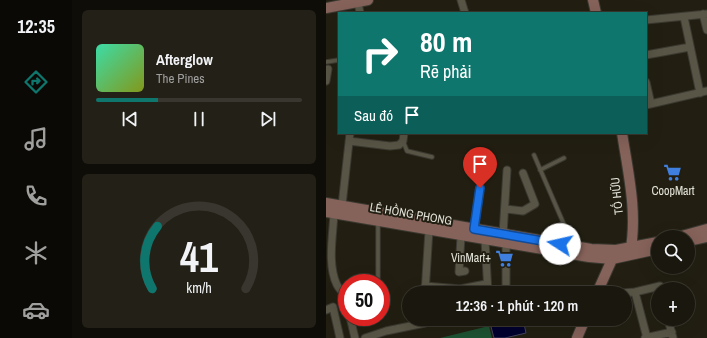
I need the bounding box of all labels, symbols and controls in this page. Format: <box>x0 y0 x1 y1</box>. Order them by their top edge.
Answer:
text: 12:35 <box>17 14 55 39</box>
text: 80 m <box>420 23 472 61</box>
icon: right <box>354 28 406 80</box>
text: Afterglow <box>156 49 213 70</box>
text: Rẽ phải <box>420 59 472 84</box>
icon: directions <box>22 68 50 96</box>
text: The Pines <box>156 70 205 87</box>
icon: arrive <box>401 104 423 126</box>
text: Sau đó <box>354 105 393 126</box>
icon: previous <box>119 108 141 130</box>
icon: pause <box>188 108 210 130</box>
icon: next <box>257 108 279 130</box>
icon: music <box>22 125 50 153</box>
pin <box>463 147 497 188</box>
icon: arrive <box>469 153 491 175</box>
supermarket icon: CoopMart <box>663 162 683 182</box>
street label: TỐ HỮU <box>605 176 627 216</box>
icon: phone <box>22 182 50 210</box>
place label: CoopMart <box>651 183 695 199</box>
street label: LÊ HỒNG PHONG <box>369 198 453 229</box>
position arrow <box>539 223 581 265</box>
text: 41 <box>180 229 218 285</box>
map controls <box>651 230 695 326</box>
button: search <box>651 230 695 274</box>
icon: climate <box>22 239 50 267</box>
supermarket icon: VinMart+ <box>494 248 514 268</box>
place label: VinMart+ <box>451 250 491 266</box>
speed limit sign: 50 <box>338 274 390 326</box>
text: km/h <box>186 278 212 297</box>
button: + <box>651 282 695 326</box>
text: 12:36 · 1 phút · 120 m <box>456 295 578 316</box>
icon: car <box>22 296 50 324</box>

